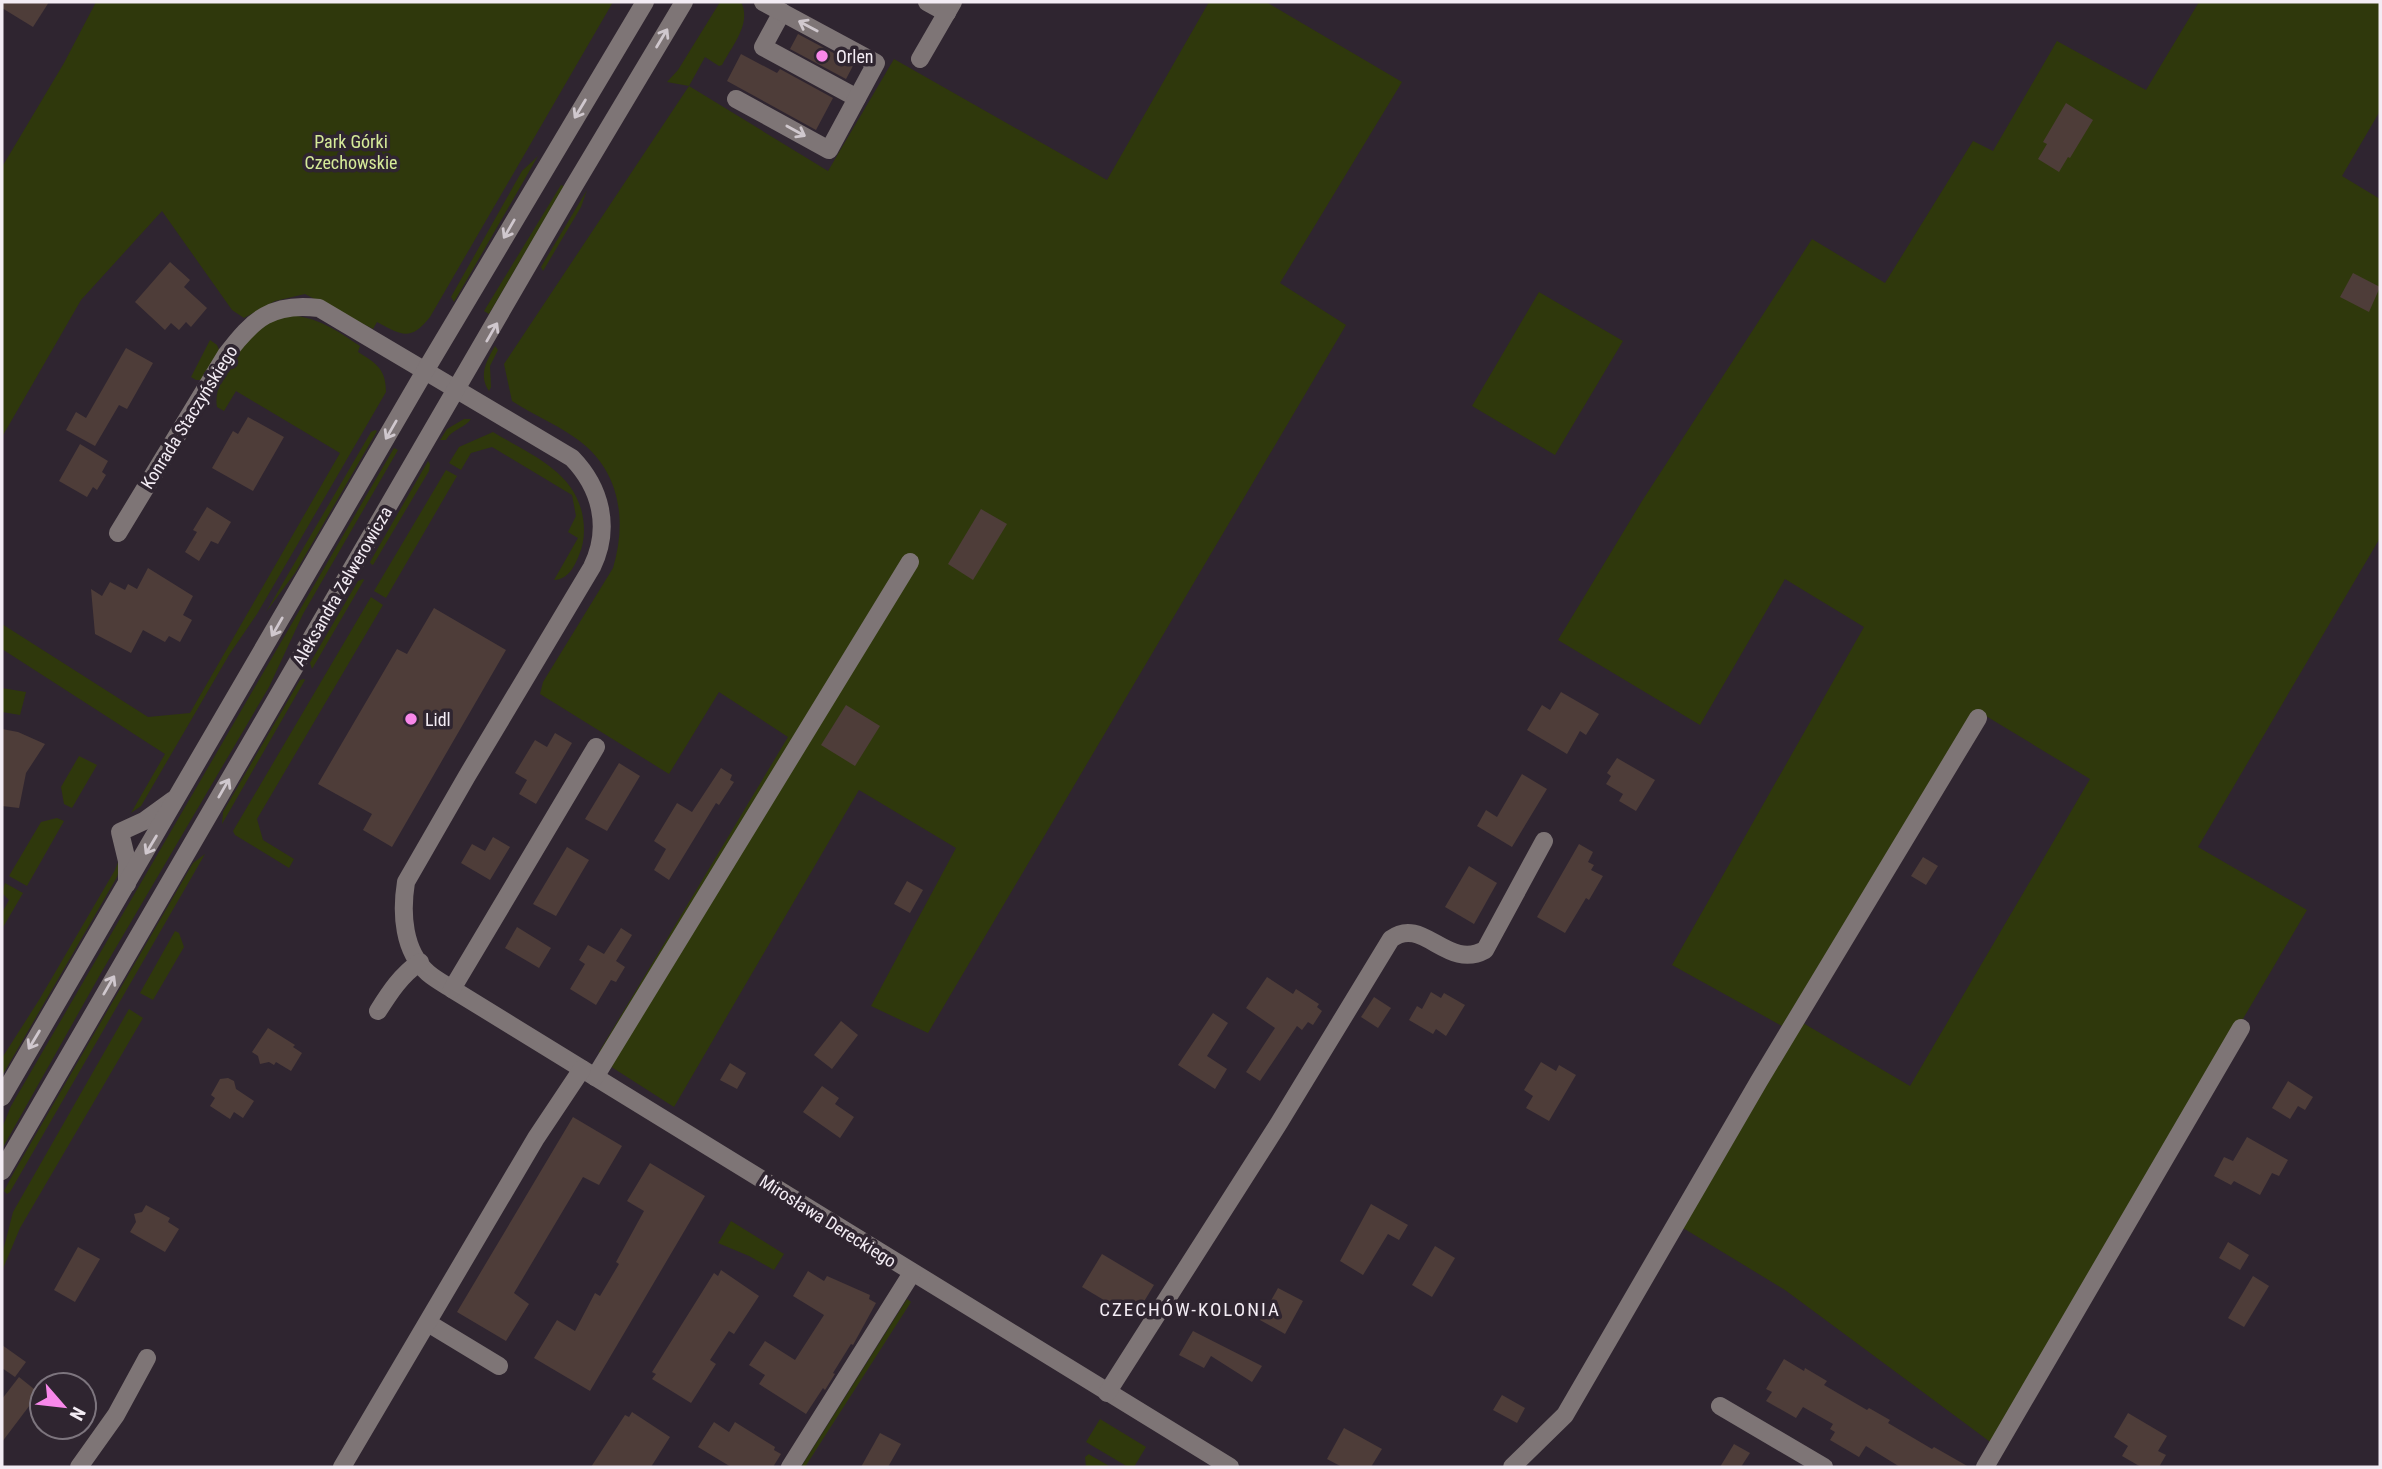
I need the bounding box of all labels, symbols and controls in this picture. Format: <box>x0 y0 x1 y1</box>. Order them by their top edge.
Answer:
one-way arrow <box>798 19 818 33</box>
one-way arrow <box>655 29 669 49</box>
place label: Orlen <box>836 46 874 67</box>
marker: Orlen <box>814 48 830 64</box>
one-way arrow <box>572 99 586 119</box>
one-way arrow <box>785 125 806 138</box>
park label: Park Górki Czechowskie <box>304 131 398 173</box>
one-way arrow <box>502 218 516 238</box>
one-way arrow <box>485 322 499 342</box>
street label: Konrada Staczyńskiego <box>136 341 242 493</box>
one-way arrow <box>384 420 398 440</box>
street label: Aleksandra Zelwerowicza <box>288 503 396 669</box>
one-way arrow <box>270 617 284 637</box>
place label: Lidl <box>425 709 451 730</box>
marker: Lidl <box>403 711 419 727</box>
one-way arrow <box>217 779 231 799</box>
one-way arrow <box>143 834 157 854</box>
one-way arrow <box>102 975 116 995</box>
one-way arrow <box>27 1030 41 1050</box>
street label: Mirosława Dereckiego <box>756 1170 900 1272</box>
district label: CZECHÓW-KOLONIA <box>1099 1298 1281 1321</box>
north arrow <box>28 1371 98 1441</box>
text: N <box>65 1403 90 1424</box>

